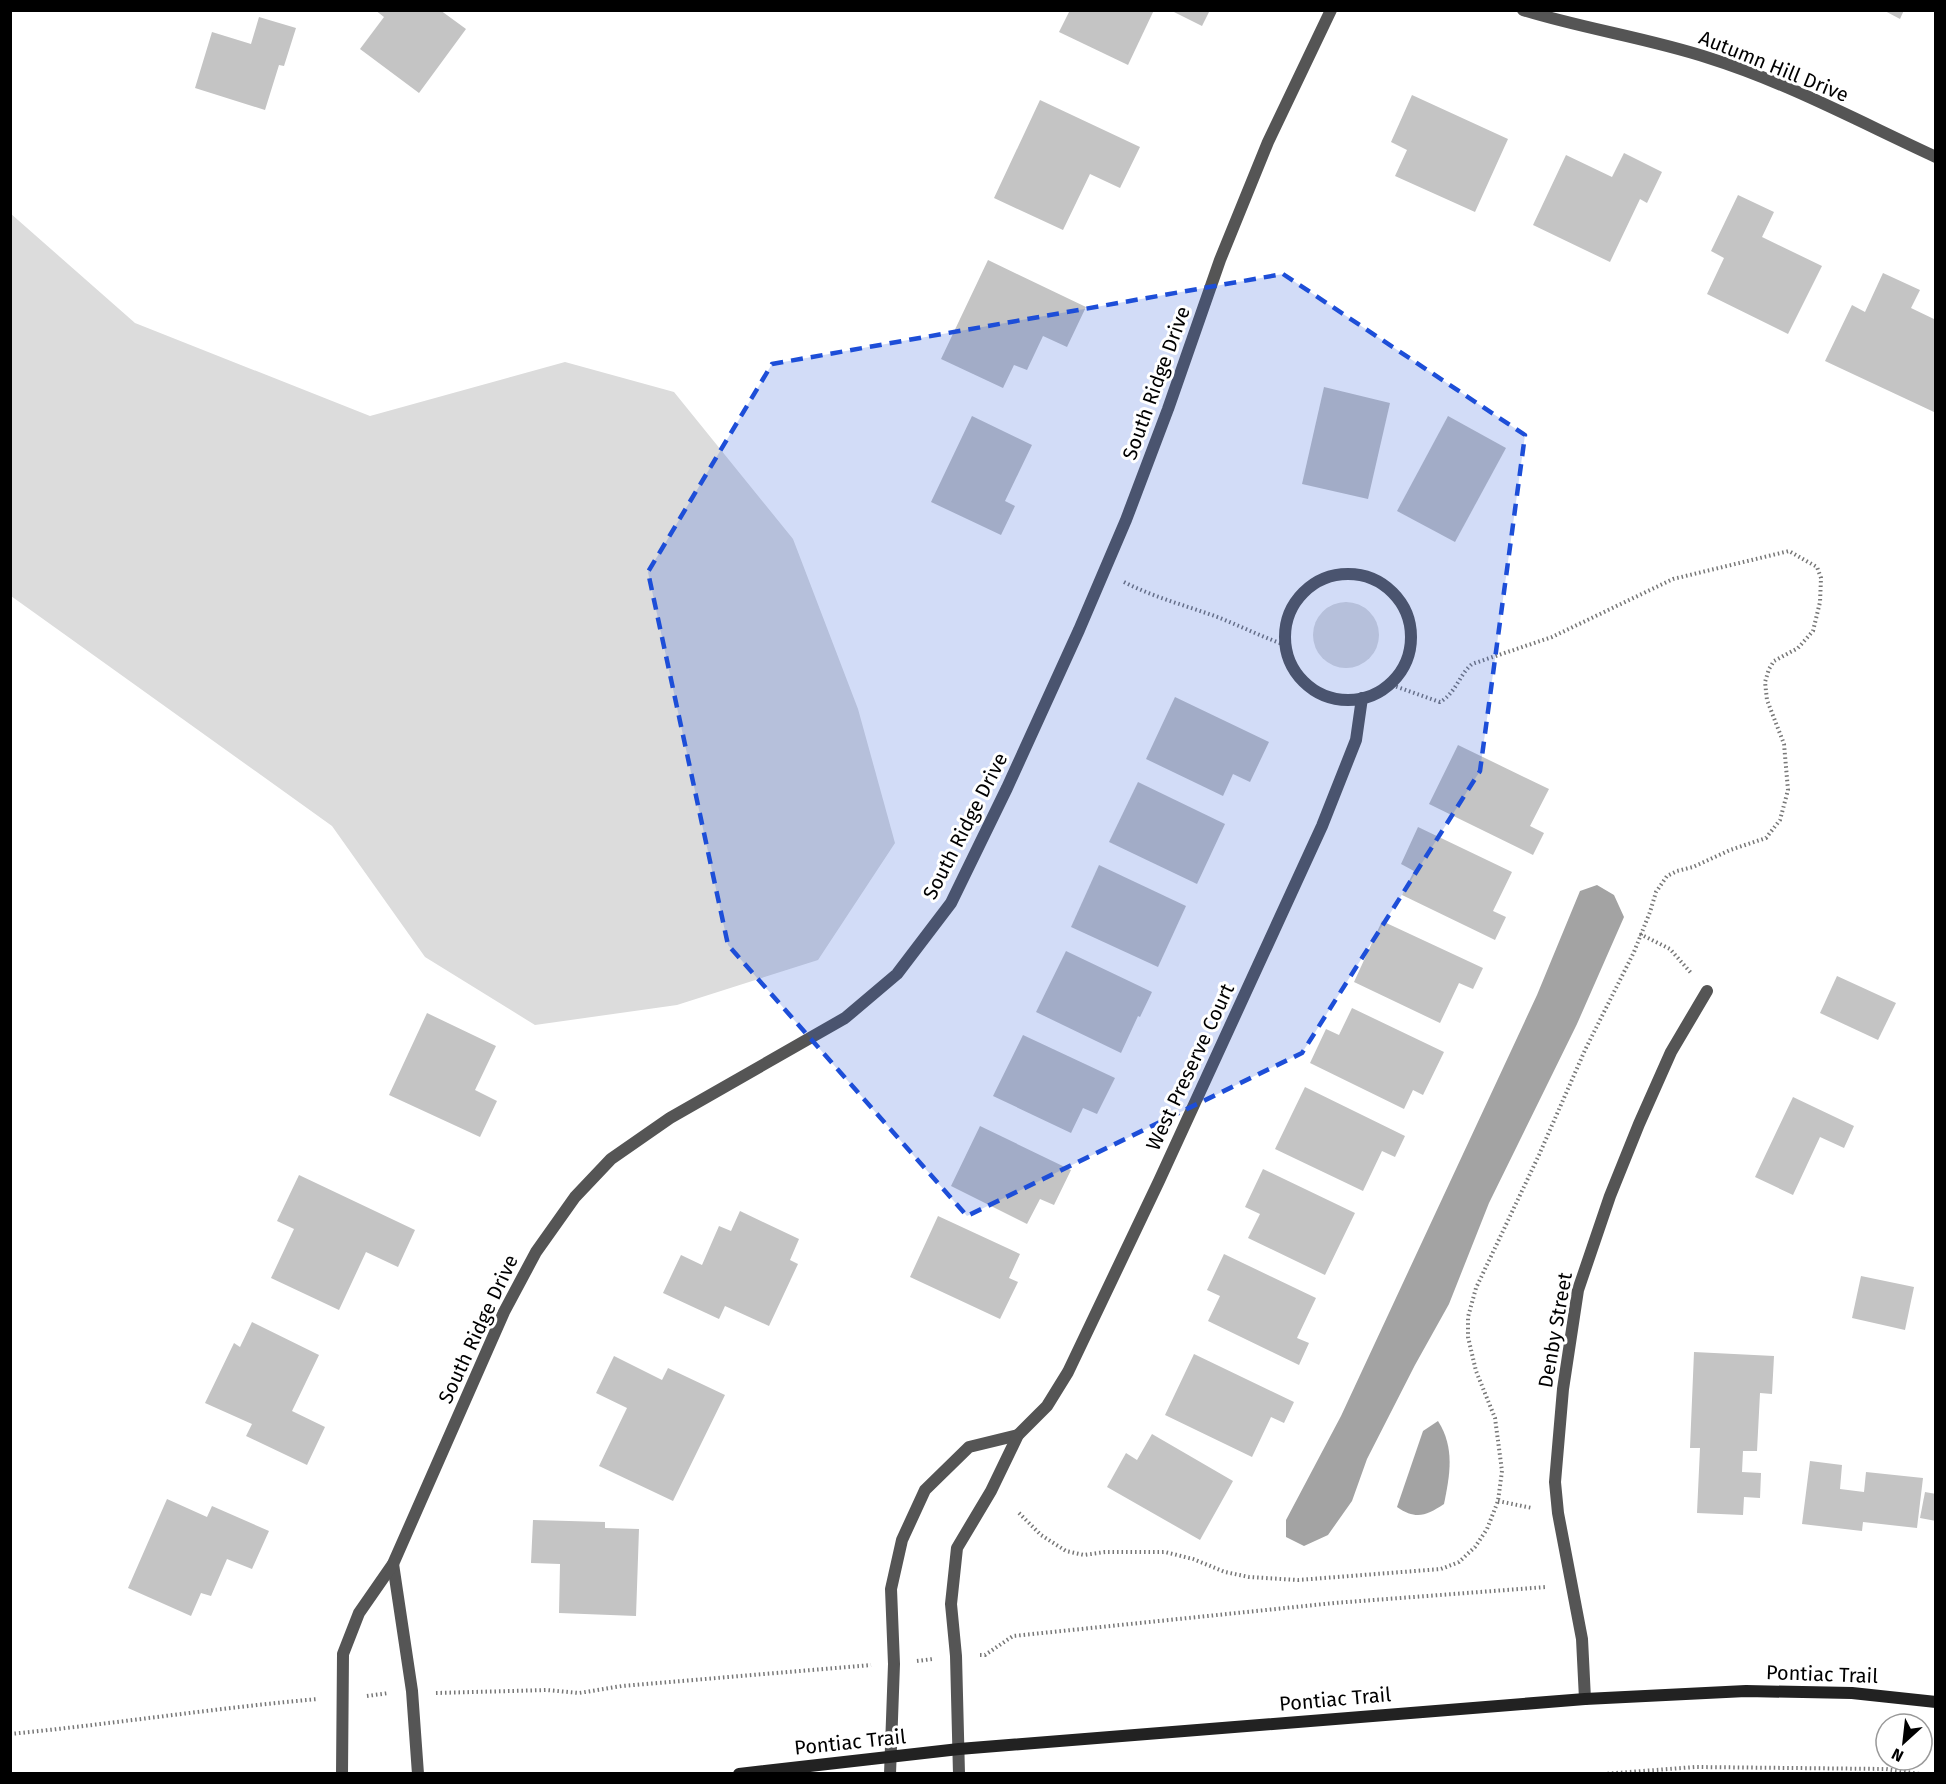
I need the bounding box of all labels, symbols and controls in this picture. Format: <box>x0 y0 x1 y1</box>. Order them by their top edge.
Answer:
street label: Autumn Hill Drive <box>1696 25 1852 107</box>
street label: South Ridge Drive <box>1117 303 1195 463</box>
street label: South Ridge Drive <box>918 749 1012 903</box>
street label: West Preserve Court <box>1141 979 1240 1154</box>
street label: South Ridge Drive <box>433 1251 523 1407</box>
street label: Denby Street <box>1533 1270 1577 1390</box>
street label: Pontiac Trail <box>1766 1660 1879 1688</box>
street label: Pontiac Trail <box>1278 1682 1392 1716</box>
north arrow <box>1874 1712 1934 1772</box>
street label: Pontiac Trail <box>793 1724 907 1760</box>
text: N <box>1888 1744 1906 1766</box>

